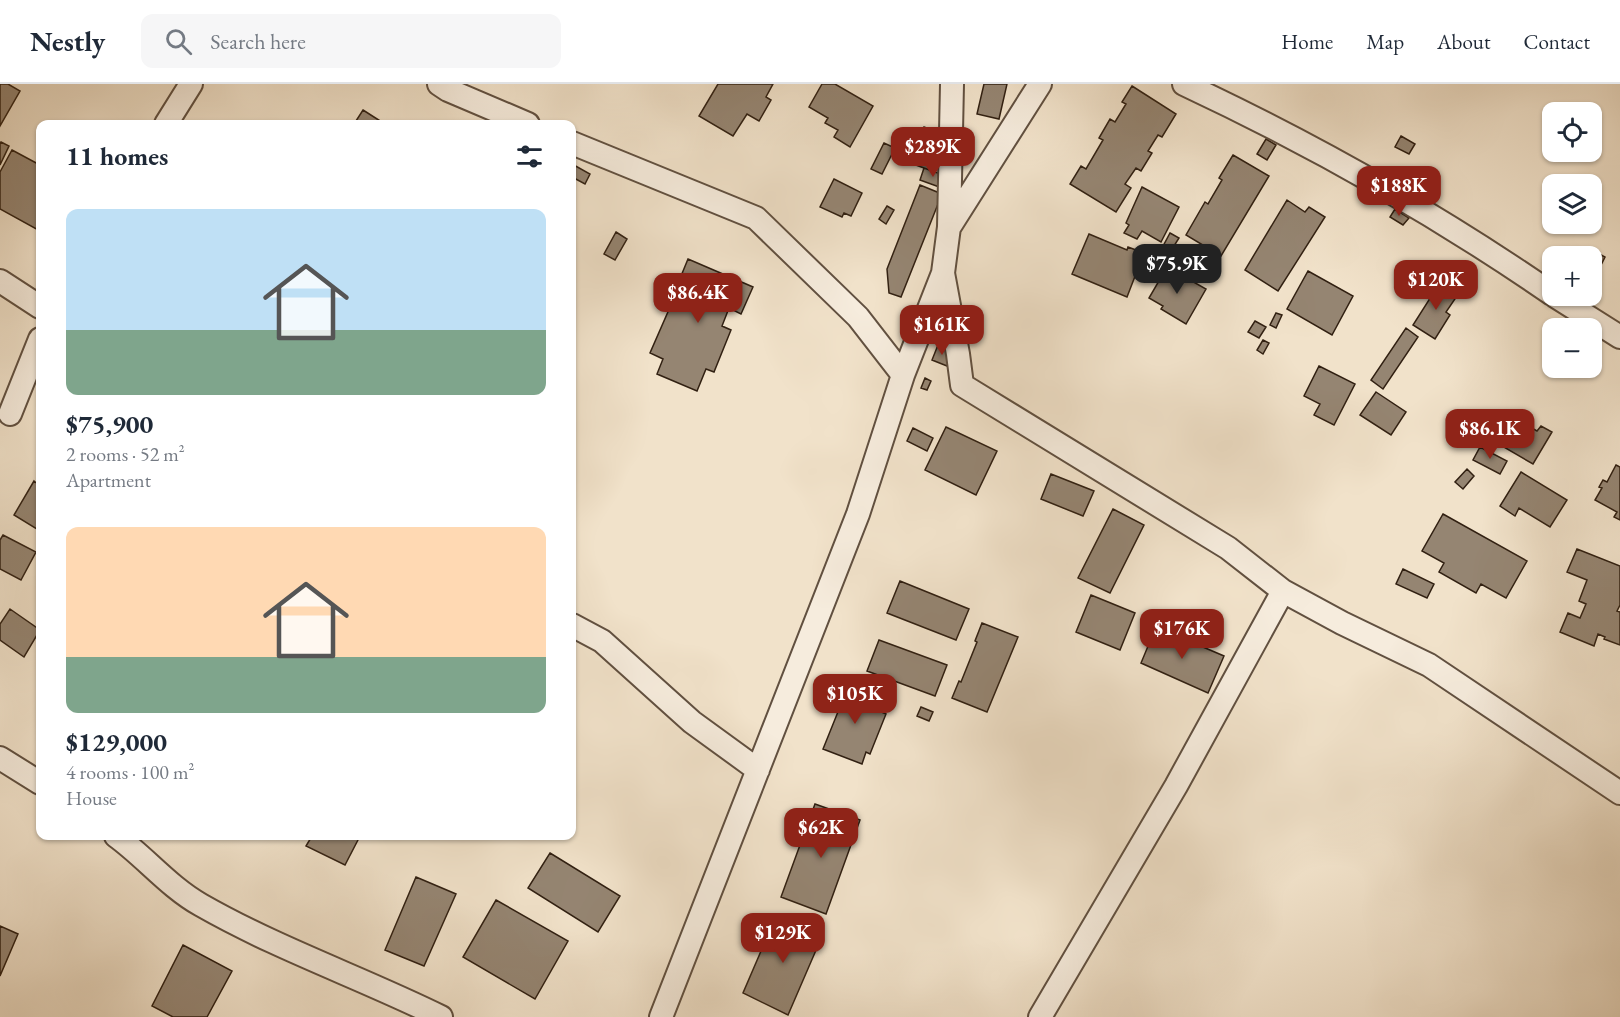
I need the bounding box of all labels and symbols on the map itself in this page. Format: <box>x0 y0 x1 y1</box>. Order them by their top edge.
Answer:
pin: $289K <box>891 127 975 178</box>
pin: $188K <box>1357 166 1441 217</box>
pin: $75.9K <box>1128 244 1226 295</box>
pin: $120K <box>1394 260 1478 311</box>
pin: $86.4K <box>649 273 747 324</box>
pin: $161K <box>900 305 984 356</box>
pin: $86.1K <box>1441 409 1539 460</box>
pin: $176K <box>1140 609 1224 660</box>
pin: $105K <box>813 674 897 725</box>
pin: $62K <box>785 808 857 859</box>
pin: $129K <box>741 913 825 964</box>

